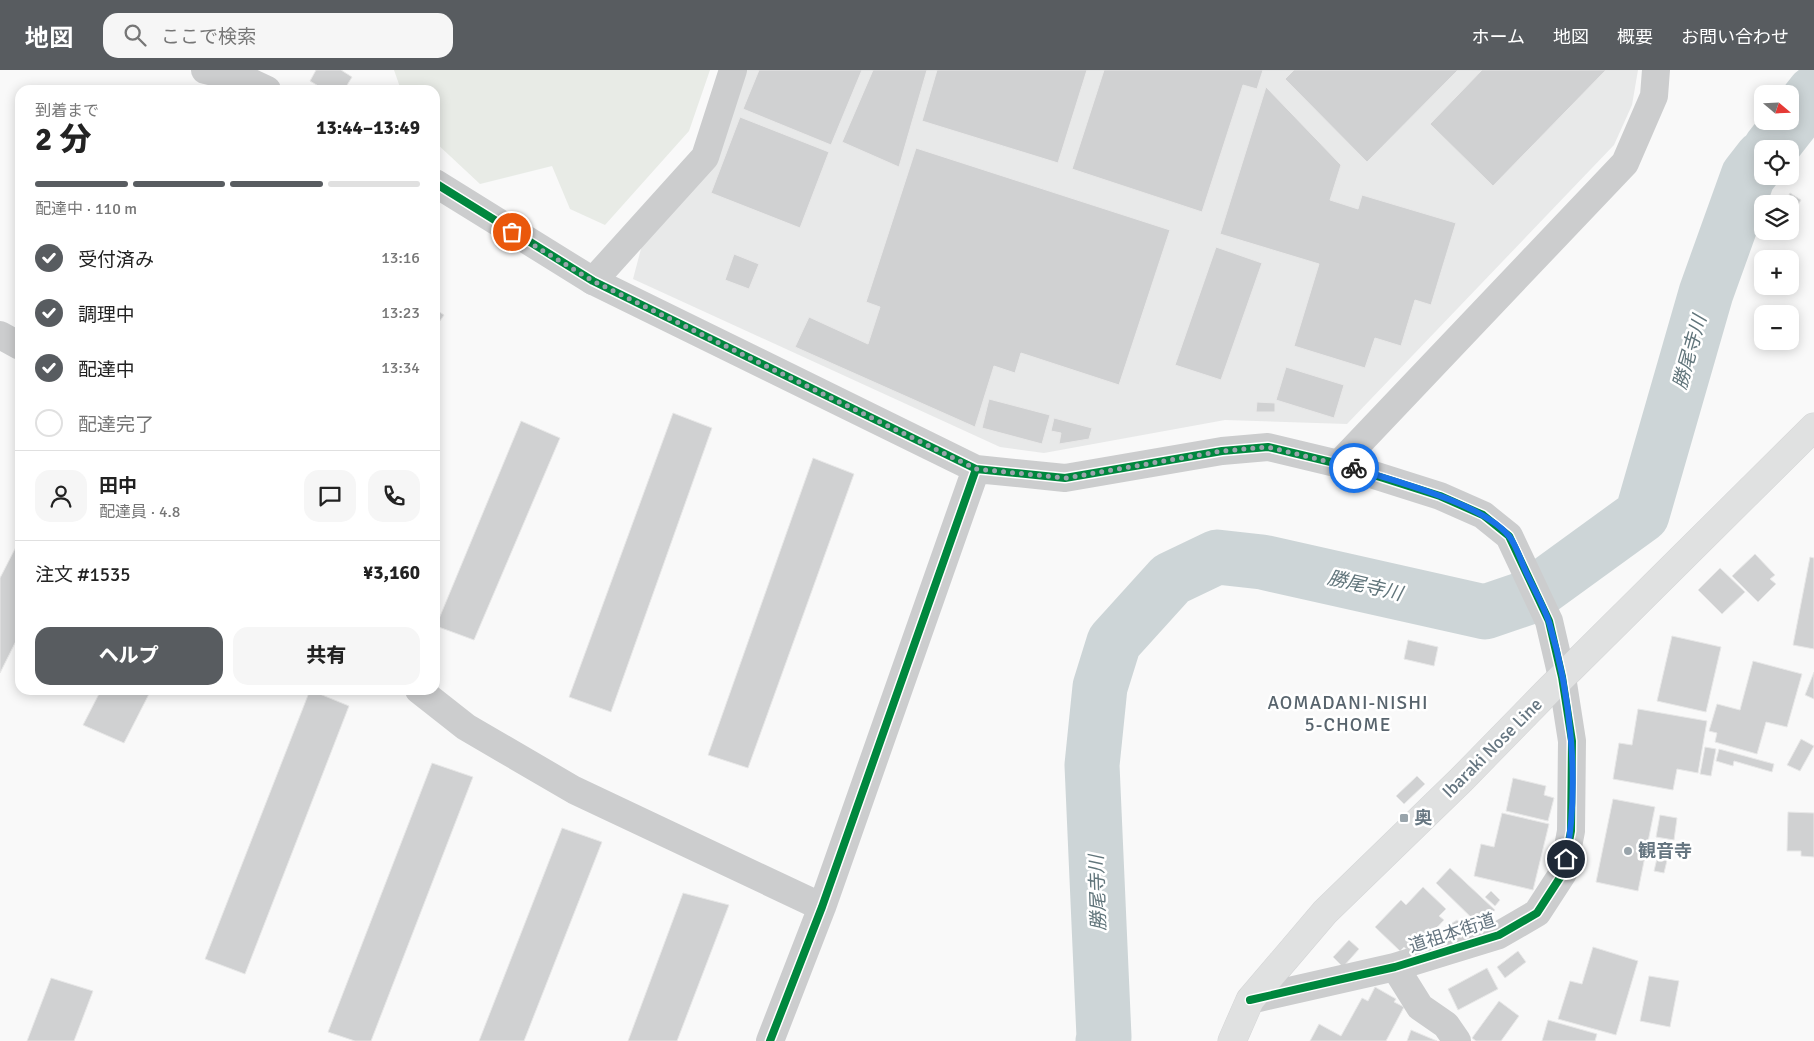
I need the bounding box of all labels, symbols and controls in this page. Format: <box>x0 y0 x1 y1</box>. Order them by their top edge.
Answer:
search box <box>103 13 453 58</box>
icon: search <box>121 21 149 49</box>
text: 地図 <box>25 23 73 53</box>
text: ここで検索 <box>161 25 256 49</box>
text: ホーム <box>1472 26 1525 48</box>
text: 地図 <box>1553 26 1589 48</box>
text: 概要 <box>1617 26 1653 48</box>
text: お問い合わせ <box>1681 26 1789 48</box>
north arrow <box>1754 85 1799 130</box>
map controls <box>1754 85 1799 350</box>
text: 到着まで <box>35 101 99 121</box>
text: 13:44–13:49 <box>316 116 420 140</box>
text: 2 分 <box>35 120 91 159</box>
button: locate <box>1754 140 1799 185</box>
button: layers <box>1754 195 1799 240</box>
text: 配達中 · 110 m <box>35 199 137 219</box>
pin <box>491 211 533 253</box>
icon: bag <box>498 218 526 246</box>
icon: check <box>35 244 63 272</box>
text: 受付済み <box>78 248 154 272</box>
text: 13:16 <box>381 248 420 268</box>
button: + <box>1754 250 1799 295</box>
icon: check <box>35 299 63 327</box>
text: 調理中 <box>78 303 135 327</box>
text: 13:23 <box>381 303 420 323</box>
button: − <box>1754 305 1799 350</box>
water label: 勝尾寺川 <box>1668 311 1713 392</box>
icon: check <box>35 354 63 382</box>
text: 配達中 <box>78 358 135 382</box>
text: 13:34 <box>381 358 420 378</box>
text: 配達完了 <box>78 413 154 437</box>
courier <box>1329 443 1379 493</box>
icon: bike <box>1340 454 1368 482</box>
button: person <box>35 470 87 522</box>
button: chat <box>304 470 356 522</box>
button: phone <box>368 470 420 522</box>
text: 田中 <box>99 474 137 498</box>
text: 配達員 · 4.8 <box>99 502 180 522</box>
text: ¥3,160 <box>363 561 420 585</box>
text: 注文 #1535 <box>35 563 130 587</box>
water label: 勝尾寺川 <box>1325 566 1406 607</box>
button: ヘルプ <box>35 627 223 685</box>
button: 共有 <box>233 627 420 685</box>
district label: AOMADANI-NISHI 5-CHOME <box>1267 691 1429 737</box>
street label: Ibaraki Nose Line <box>1437 693 1547 803</box>
place label: 奥 <box>1414 807 1432 829</box>
marker: 奥 <box>1398 812 1410 824</box>
pin <box>1545 838 1587 880</box>
place label: 観音寺 <box>1638 840 1692 862</box>
icon: home <box>1552 845 1580 873</box>
marker: 観音寺 <box>1622 845 1634 857</box>
water label: 勝尾寺川 <box>1085 853 1111 931</box>
street label: 道祖本街道 <box>1406 909 1498 957</box>

